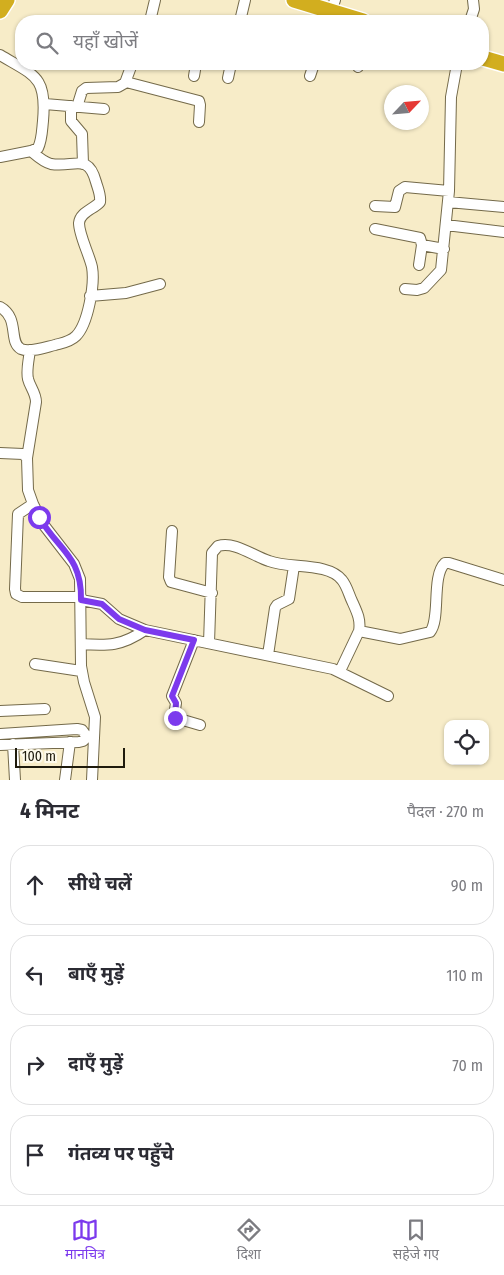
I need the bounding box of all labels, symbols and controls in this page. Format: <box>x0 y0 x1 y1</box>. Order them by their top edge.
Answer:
search box <box>15 15 489 70</box>
icon: search <box>33 29 61 57</box>
text: यहाँ खोजें <box>73 30 138 53</box>
north arrow <box>384 85 429 130</box>
route start <box>28 506 51 529</box>
route end <box>164 707 187 730</box>
map controls <box>444 720 489 765</box>
button: locate <box>444 720 489 765</box>
scale bar <box>15 745 125 768</box>
text: 100 m <box>22 748 56 765</box>
text: 4 मिनट <box>20 798 79 824</box>
text: पैदल · 270 m <box>407 802 484 821</box>
icon: ahead <box>21 871 49 899</box>
text: सीधे चलें <box>68 872 132 895</box>
text: 90 m <box>451 876 483 895</box>
icon: left <box>21 961 49 989</box>
text: बाएँ मुड़ें <box>68 962 124 985</box>
text: 110 m <box>446 966 483 985</box>
icon: right <box>21 1051 49 1079</box>
text: दाएँ मुड़ें <box>68 1052 123 1075</box>
text: 70 m <box>452 1056 483 1075</box>
icon: arrive <box>21 1141 49 1169</box>
text: गंतव्य पर पहुँचे <box>68 1142 174 1165</box>
tab: मानचित्र <box>65 1216 105 1265</box>
tab: दिशा <box>235 1216 263 1265</box>
tab: सहेजे गए <box>393 1216 439 1265</box>

